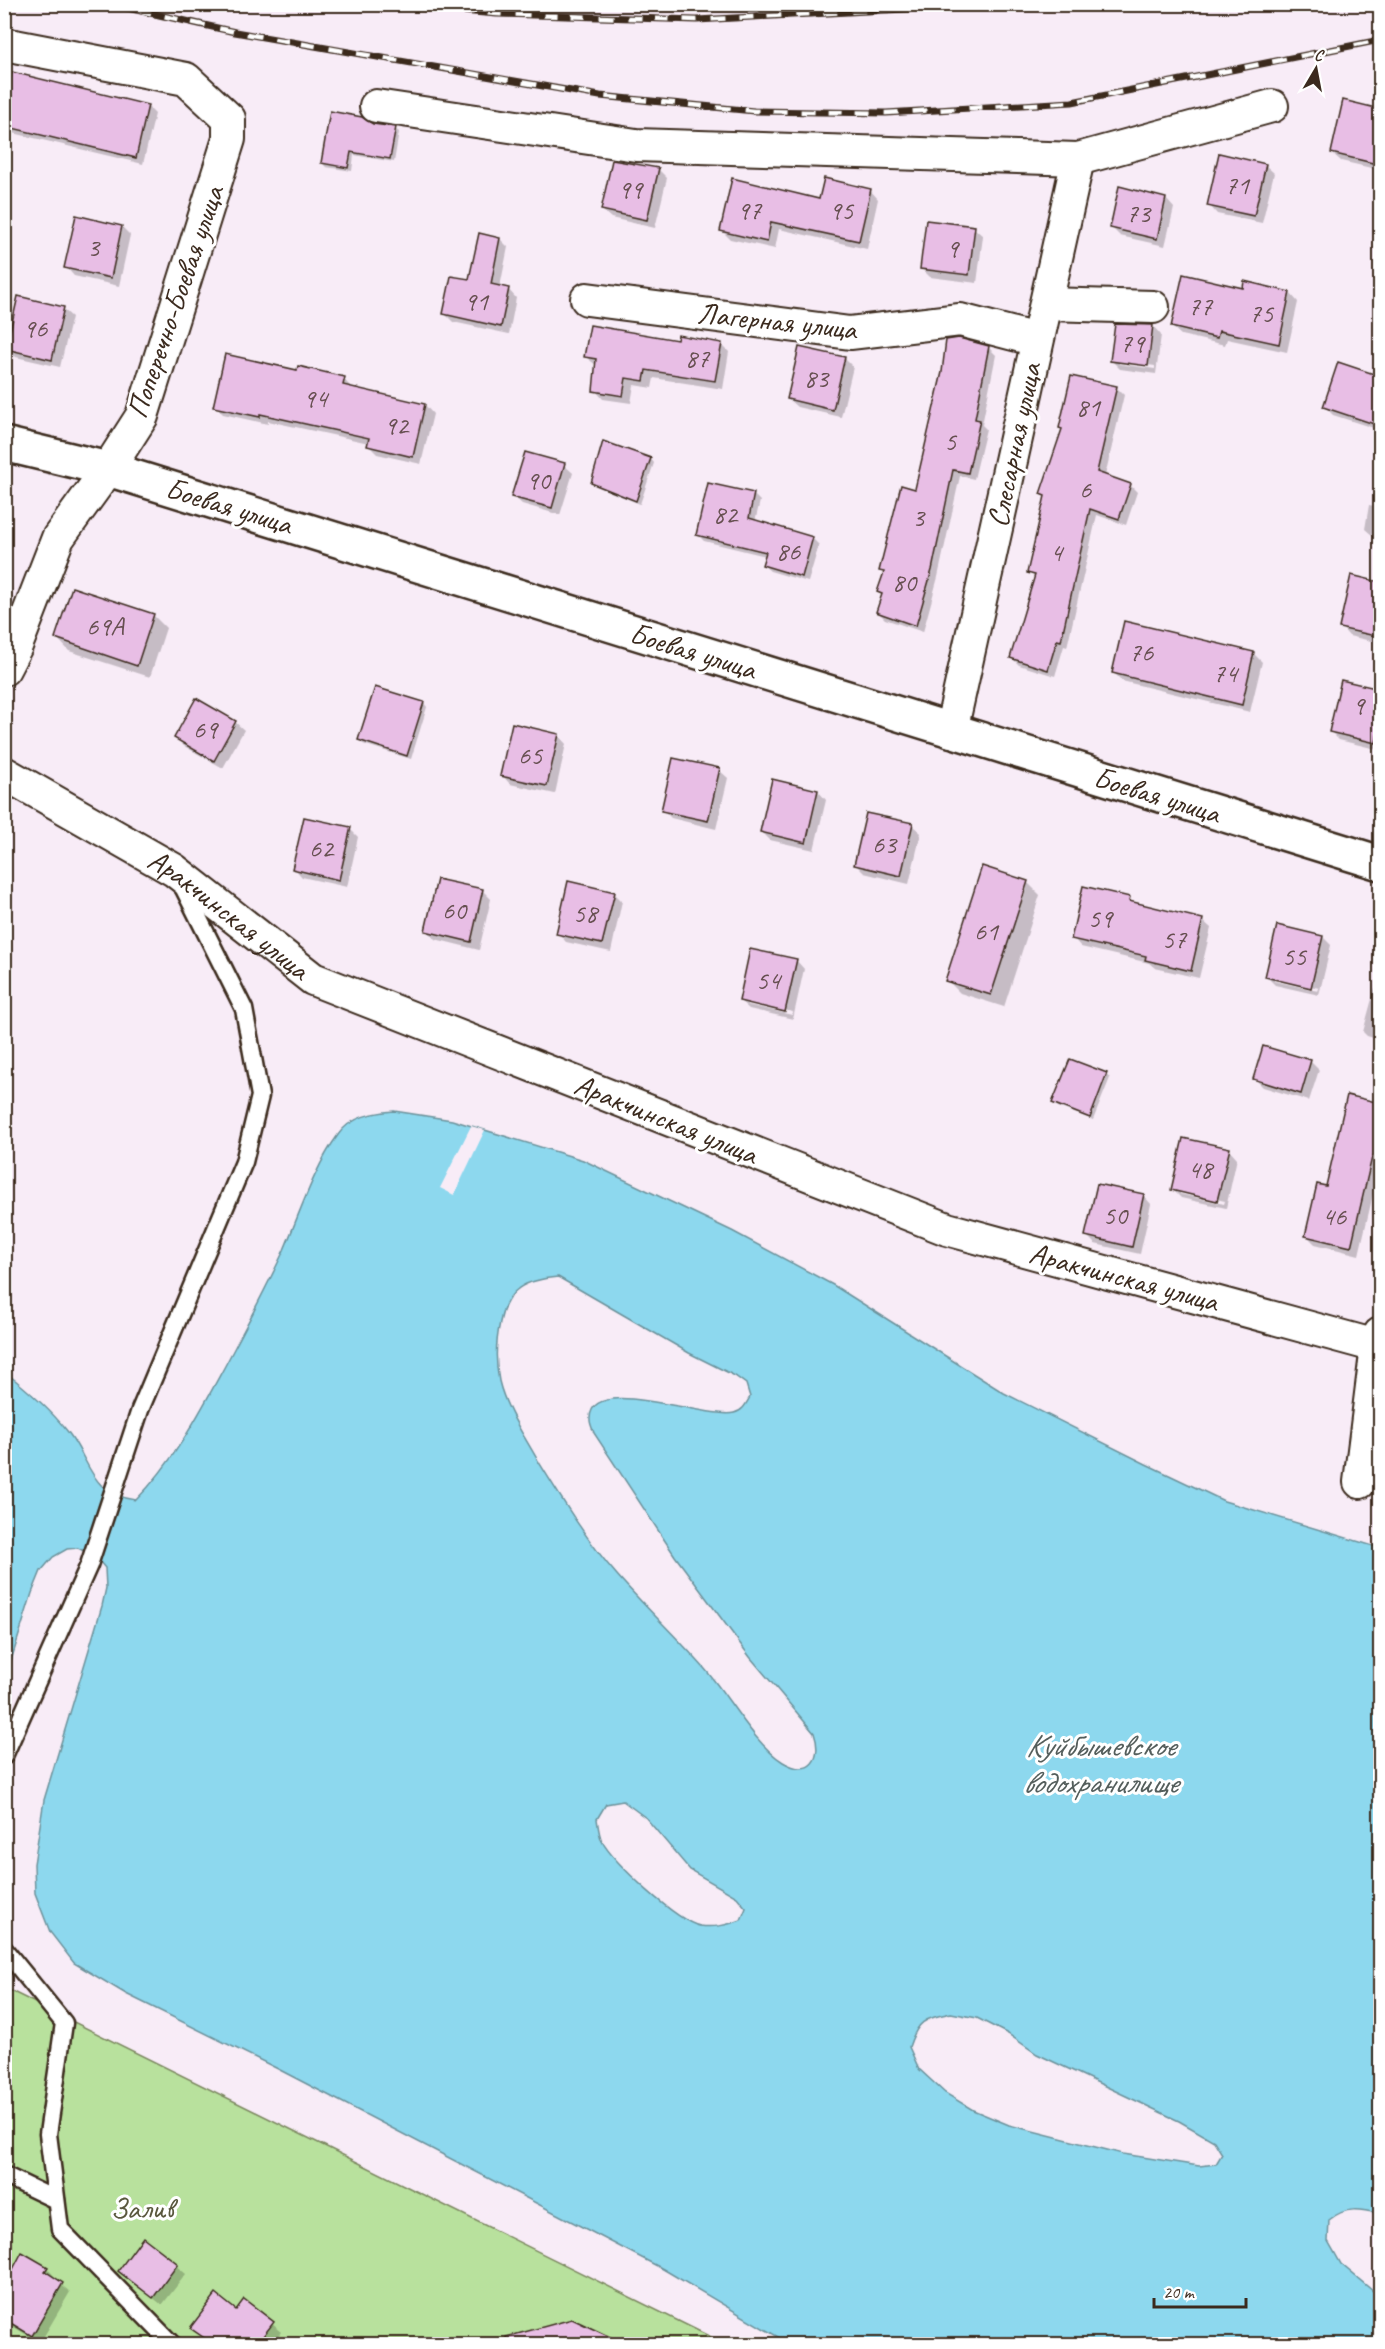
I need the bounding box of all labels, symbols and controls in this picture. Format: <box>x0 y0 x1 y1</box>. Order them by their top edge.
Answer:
north arrow <box>1286 39 1346 99</box>
text: С <box>1313 45 1326 66</box>
house number: 71 <box>1225 168 1251 202</box>
house number: 99 <box>618 172 644 206</box>
street label: Поперечно-Боевая улица <box>118 179 233 423</box>
house number: 97 <box>737 193 763 227</box>
house number: 95 <box>829 193 855 227</box>
house number: 73 <box>1126 196 1152 230</box>
house number: 3 <box>87 230 101 264</box>
house number: 9 <box>946 231 960 265</box>
house number: 91 <box>464 284 490 318</box>
house number: 77 <box>1188 289 1214 323</box>
street label: Лагерная улица <box>696 294 860 348</box>
house number: 75 <box>1249 296 1275 330</box>
house number: 96 <box>23 311 48 345</box>
house number: 79 <box>1120 326 1146 360</box>
house number: 87 <box>685 341 711 375</box>
street label: Слесарная улица <box>978 358 1050 530</box>
house number: 83 <box>804 361 830 395</box>
house number: 94 <box>303 381 330 415</box>
house number: 81 <box>1076 390 1102 424</box>
house number: 92 <box>384 408 410 442</box>
house number: 5 <box>944 424 958 458</box>
house number: 90 <box>526 463 552 497</box>
street label: Боевая улица <box>161 469 299 544</box>
house number: 6 <box>1079 472 1092 506</box>
house number: 82 <box>713 497 739 531</box>
house number: 3 <box>912 500 926 534</box>
house number: 86 <box>776 534 801 568</box>
house number: 4 <box>1050 535 1065 569</box>
house number: 80 <box>892 565 918 599</box>
house number: 69А <box>86 609 125 643</box>
street label: Боевая улица <box>625 614 763 689</box>
house number: 76 <box>1129 635 1154 669</box>
house number: 74 <box>1213 656 1240 690</box>
house number: 9 <box>1352 688 1366 722</box>
house number: 69 <box>193 712 219 746</box>
house number: 65 <box>518 738 544 772</box>
street label: Боевая улица <box>1089 758 1227 833</box>
house number: 63 <box>872 827 898 861</box>
house number: 62 <box>309 831 335 865</box>
street label: Аракчинская улица <box>141 840 319 989</box>
house number: 60 <box>442 893 468 927</box>
house number: 58 <box>573 896 600 930</box>
house number: 59 <box>1088 901 1114 935</box>
house number: 61 <box>974 914 1000 948</box>
house number: 57 <box>1162 922 1188 956</box>
house number: 55 <box>1282 939 1308 973</box>
house number: 54 <box>756 963 783 997</box>
street label: Аракчинская улица <box>569 1065 765 1174</box>
house number: 48 <box>1188 1152 1215 1186</box>
house number: 50 <box>1103 1198 1129 1232</box>
house number: 46 <box>1322 1199 1347 1233</box>
street label: Аракчинская улица <box>1025 1234 1224 1321</box>
water label: Куйбышевское водохранилище <box>1023 1725 1182 1803</box>
park label: Залив <box>111 2189 179 2227</box>
scale bar <box>1154 2271 1246 2309</box>
text: 20 m <box>1163 2281 1196 2303</box>

